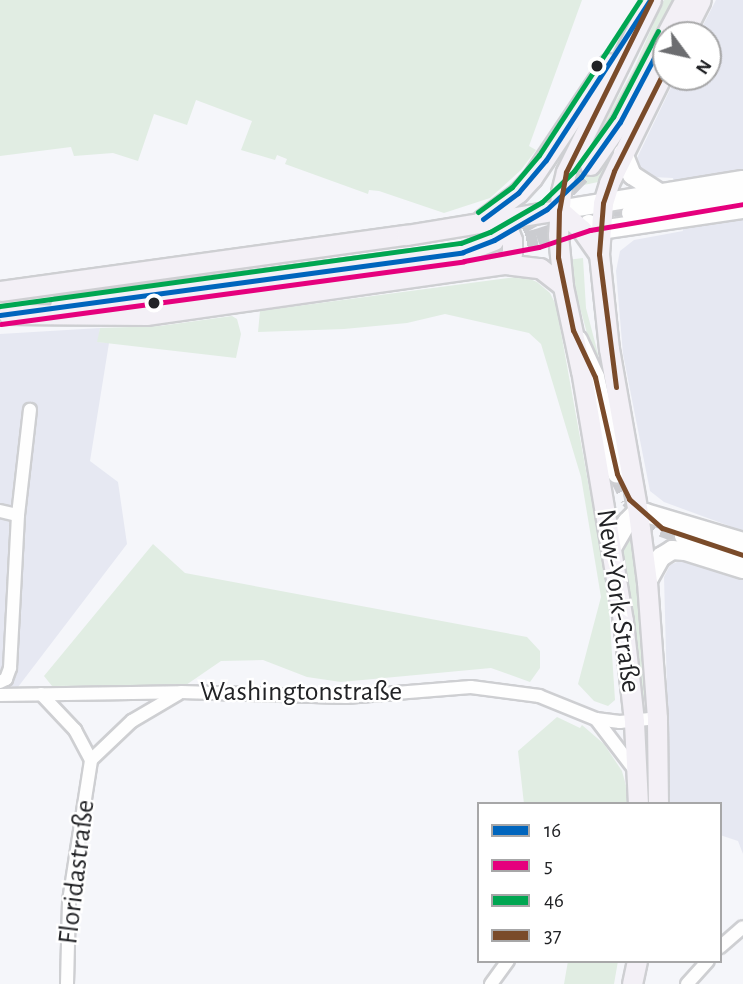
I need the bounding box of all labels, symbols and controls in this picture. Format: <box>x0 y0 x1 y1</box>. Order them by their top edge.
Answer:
north arrow <box>652 21 722 91</box>
text: N <box>692 56 715 77</box>
unlabelled marker <box>590 59 604 73</box>
unlabelled marker <box>147 296 161 310</box>
street label: New-York-Straße <box>589 507 647 695</box>
street label: Washingtonstraße <box>200 675 402 709</box>
street label: Floridastraße <box>51 798 103 946</box>
legend <box>477 802 722 963</box>
text: 16 <box>544 820 561 841</box>
text: 5 <box>544 855 553 876</box>
text: 46 <box>544 890 564 911</box>
text: 37 <box>544 925 561 946</box>

